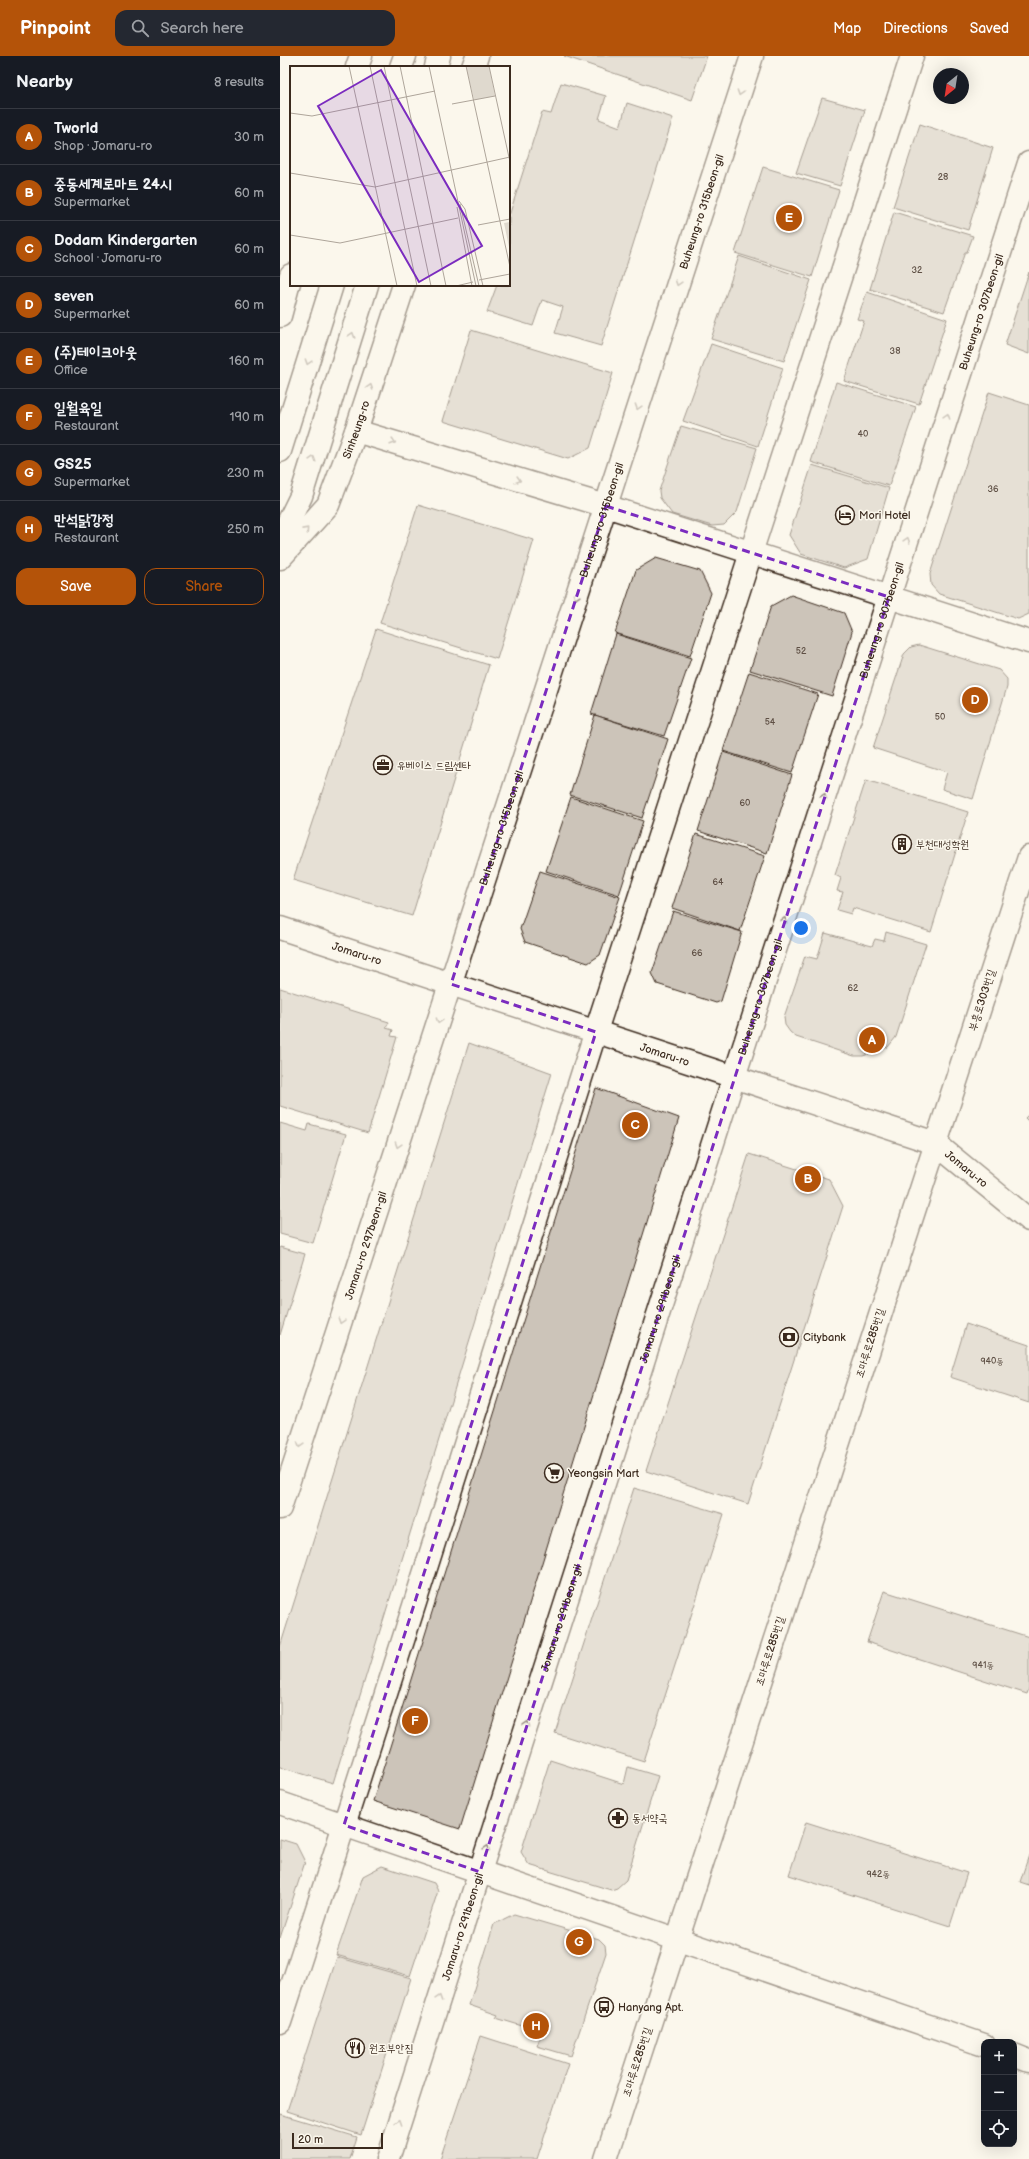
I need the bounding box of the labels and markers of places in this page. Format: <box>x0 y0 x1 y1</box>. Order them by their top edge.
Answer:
pin: E <box>776 203 802 233</box>
hotel icon: Mori Hotel <box>834 504 856 526</box>
place label: Mori Hotel <box>859 509 910 522</box>
pin: D <box>962 685 988 715</box>
office icon: 유베이스 드림센타 <box>372 754 394 776</box>
place label: 유베이스 드림센타 <box>397 759 471 772</box>
building icon: 부천대성학원 <box>891 833 913 855</box>
place label: 부천대성학원 <box>916 838 969 851</box>
pin: A <box>859 1025 885 1055</box>
pin: C <box>622 1110 648 1140</box>
pin: B <box>795 1164 821 1194</box>
bank icon: Citybank <box>778 1326 800 1348</box>
place label: Citybank <box>803 1331 846 1344</box>
supermarket icon: Yeongsin Mart <box>543 1462 565 1484</box>
place label: Yeongsin Mart <box>567 1467 640 1480</box>
pin: F <box>402 1706 428 1736</box>
pharmacy icon: 동서약국 <box>607 1807 629 1829</box>
place label: 동서약국 <box>632 1812 668 1825</box>
pin: G <box>566 1927 592 1957</box>
bus stop icon: Hanyang Apt. <box>593 1996 615 2018</box>
place label: Hanyang Apt. <box>618 2001 683 2014</box>
pin: H <box>523 2011 549 2041</box>
restaurant icon: 원조부안집 <box>344 2037 366 2059</box>
place label: 원조부안집 <box>369 2042 413 2055</box>

